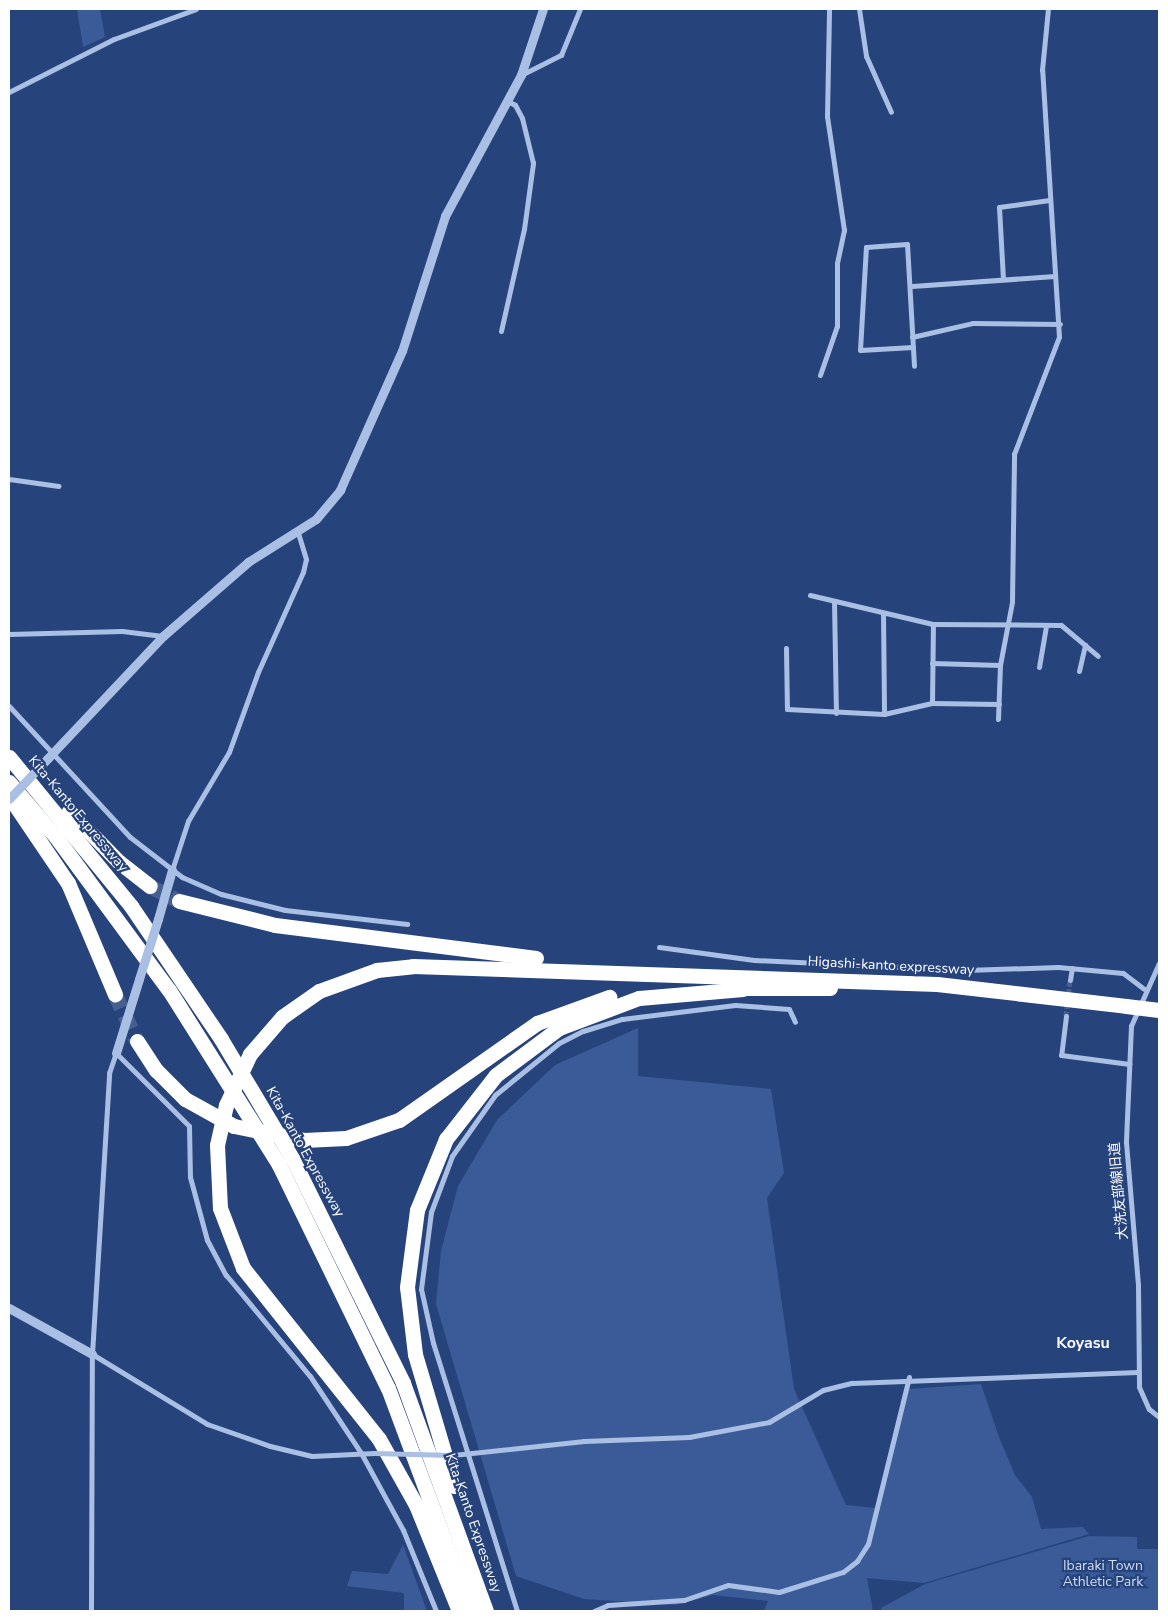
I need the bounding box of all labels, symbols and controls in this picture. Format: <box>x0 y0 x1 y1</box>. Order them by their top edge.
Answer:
street label: Kita-Kanto Expressway <box>25 753 131 875</box>
street label: Higashi-kanto expressway <box>807 953 975 979</box>
street label: Kita-Kanto Expressway <box>262 1084 348 1220</box>
street label: 大洗友部線旧道 <box>1106 1141 1132 1241</box>
district label: Koyasu <box>1056 1333 1110 1353</box>
street label: Kita-Kanto Expressway <box>441 1451 505 1595</box>
park label: Ibaraki Town Athletic Park <box>1063 1558 1143 1590</box>

